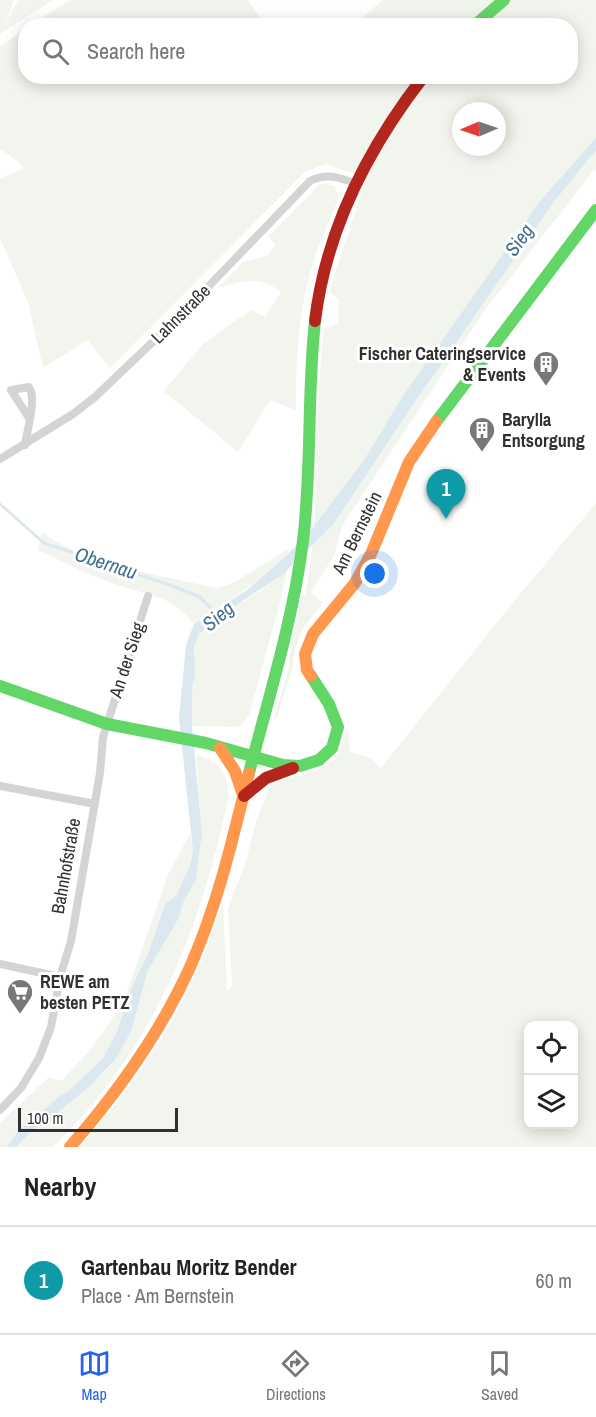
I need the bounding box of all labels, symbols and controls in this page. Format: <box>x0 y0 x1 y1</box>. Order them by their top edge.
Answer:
search box <box>18 18 578 84</box>
icon: search <box>39 35 72 68</box>
text: Search here <box>87 36 185 66</box>
north arrow <box>452 102 506 156</box>
water label: Sieg <box>498 218 539 261</box>
street label: Lahnstraße <box>145 278 216 349</box>
place label: Fischer Cateringservice & Events <box>359 341 526 387</box>
building icon: Fischer Cateringservice & Events <box>531 349 561 387</box>
place label: Barylla Entsorgung <box>502 407 585 453</box>
building icon: Barylla Entsorgung <box>467 415 497 453</box>
pin: 1 <box>426 470 466 519</box>
street label: Am Bernstein <box>325 487 387 579</box>
water label: Obernau <box>72 540 141 585</box>
your location <box>360 559 389 588</box>
water label: Sieg <box>196 594 239 637</box>
street label: An der Sieg <box>102 618 151 702</box>
street label: Bahnhofstraße <box>45 816 86 916</box>
place label: REWE am besten PETZ <box>40 969 129 1015</box>
supermarket icon: REWE am besten PETZ <box>5 977 35 1015</box>
map controls <box>524 1021 578 1129</box>
button: locate <box>524 1021 578 1075</box>
button: layers <box>524 1075 578 1129</box>
scale bar <box>18 1105 178 1132</box>
text: 100 m <box>27 1107 63 1129</box>
text: Nearby <box>24 1169 96 1204</box>
text: Gartenbau Moritz Bender <box>81 1252 297 1282</box>
text: 1 <box>39 1267 48 1294</box>
text: 60 m <box>536 1267 572 1294</box>
text: Place · Am Bernstein <box>81 1282 234 1309</box>
tab: Map <box>78 1347 111 1405</box>
tab: Directions <box>266 1347 326 1405</box>
tab: Saved <box>481 1347 518 1405</box>

